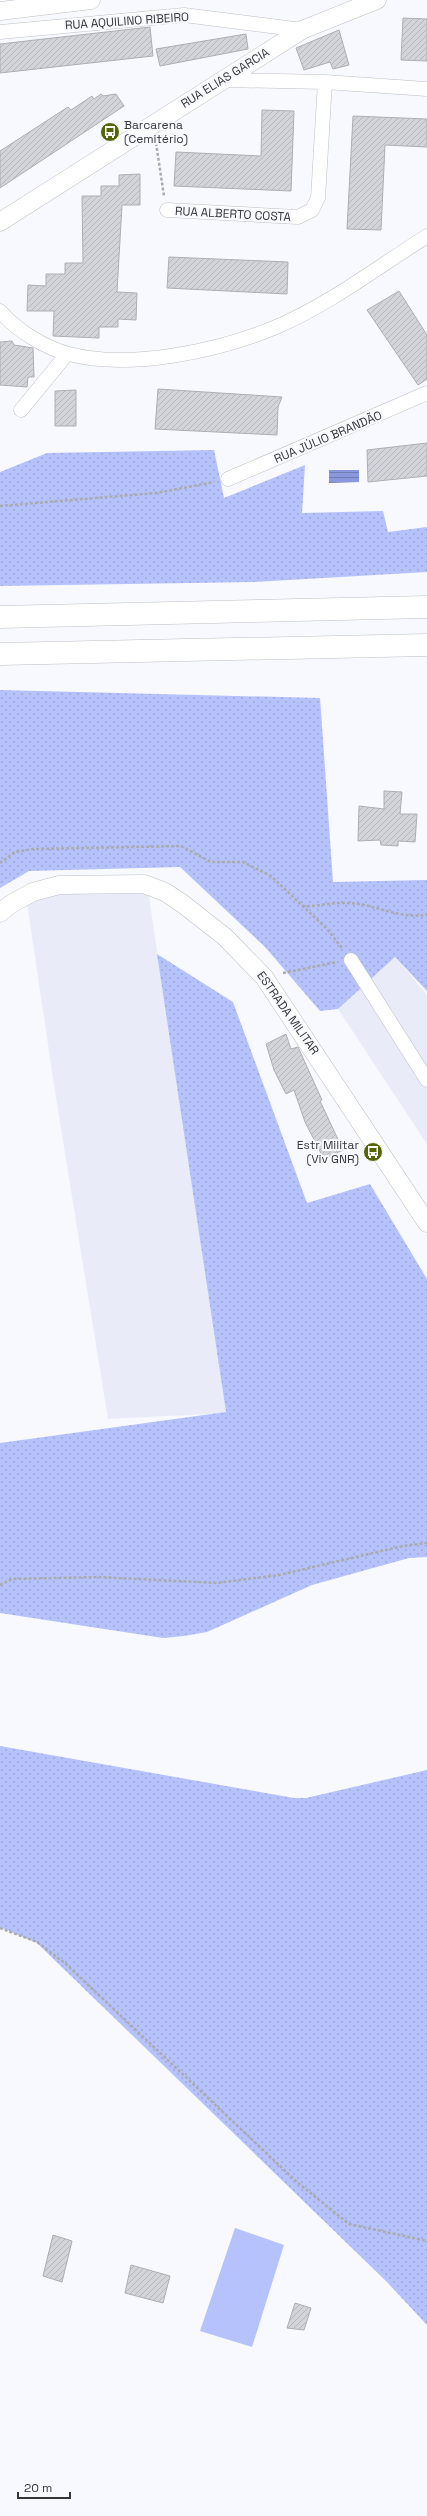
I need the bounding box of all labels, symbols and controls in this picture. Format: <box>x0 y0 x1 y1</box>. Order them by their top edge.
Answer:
street label: RUA AQUILINO RIBEIRO <box>64 9 190 33</box>
street label: RUA ELIAS GARCIA <box>178 44 273 112</box>
place label: Barcarena (Cemitério) <box>124 117 188 147</box>
bus stop icon: Barcarena (Cemitério) <box>99 121 121 143</box>
street label: RUA ALBERTO COSTA <box>175 203 292 225</box>
street label: RUA JÚLIO BRANDÃO <box>272 407 384 467</box>
street label: ESTRADA MILITAR <box>253 968 323 1058</box>
place label: Estr Militar (Viv GNR) <box>297 1137 359 1167</box>
bus stop icon: Estr Militar (Viv GNR) <box>362 1141 384 1163</box>
scale bar <box>18 2474 70 2500</box>
text: 20 m <box>24 2480 52 2496</box>

